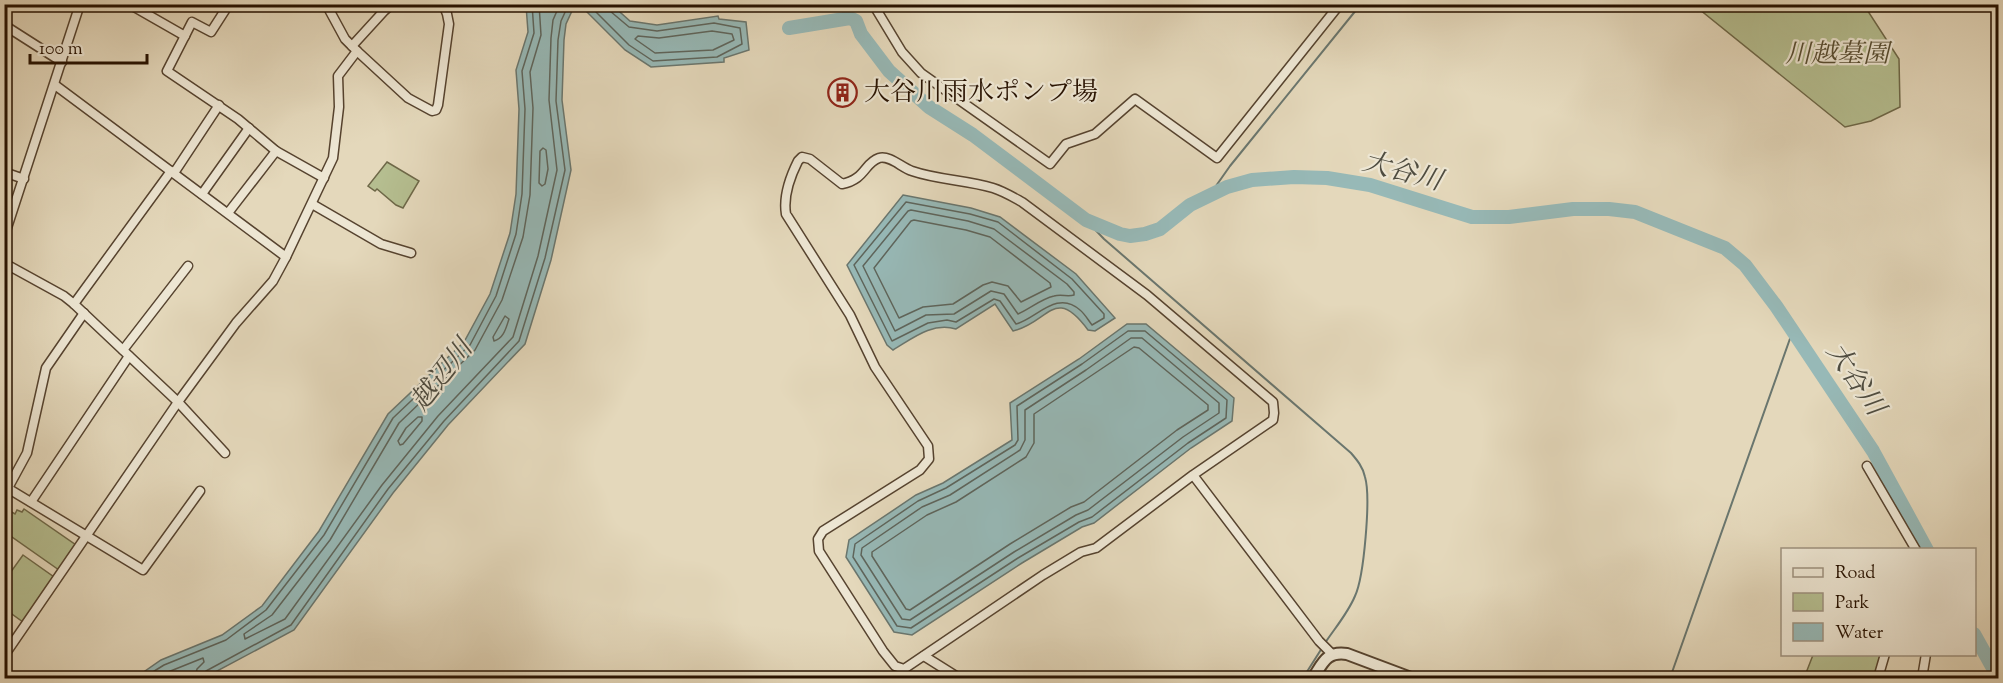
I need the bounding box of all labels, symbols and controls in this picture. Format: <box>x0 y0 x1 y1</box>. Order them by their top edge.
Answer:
scale bar <box>30 27 147 65</box>
text: 100 m <box>39 37 83 63</box>
park label: 川越墓園 <box>1785 37 1893 74</box>
place label: 大谷川雨水ポンプ場 <box>864 75 1098 112</box>
building icon: 大谷川雨水ポンプ場 <box>827 77 859 109</box>
water label: 大谷川 <box>1358 144 1449 203</box>
water label: 越辺川 <box>403 330 485 420</box>
water label: 大谷川 <box>1815 336 1894 427</box>
legend <box>1781 548 1976 656</box>
text: Road <box>1835 561 1875 587</box>
text: Park <box>1835 591 1870 617</box>
text: Water <box>1835 621 1884 647</box>

